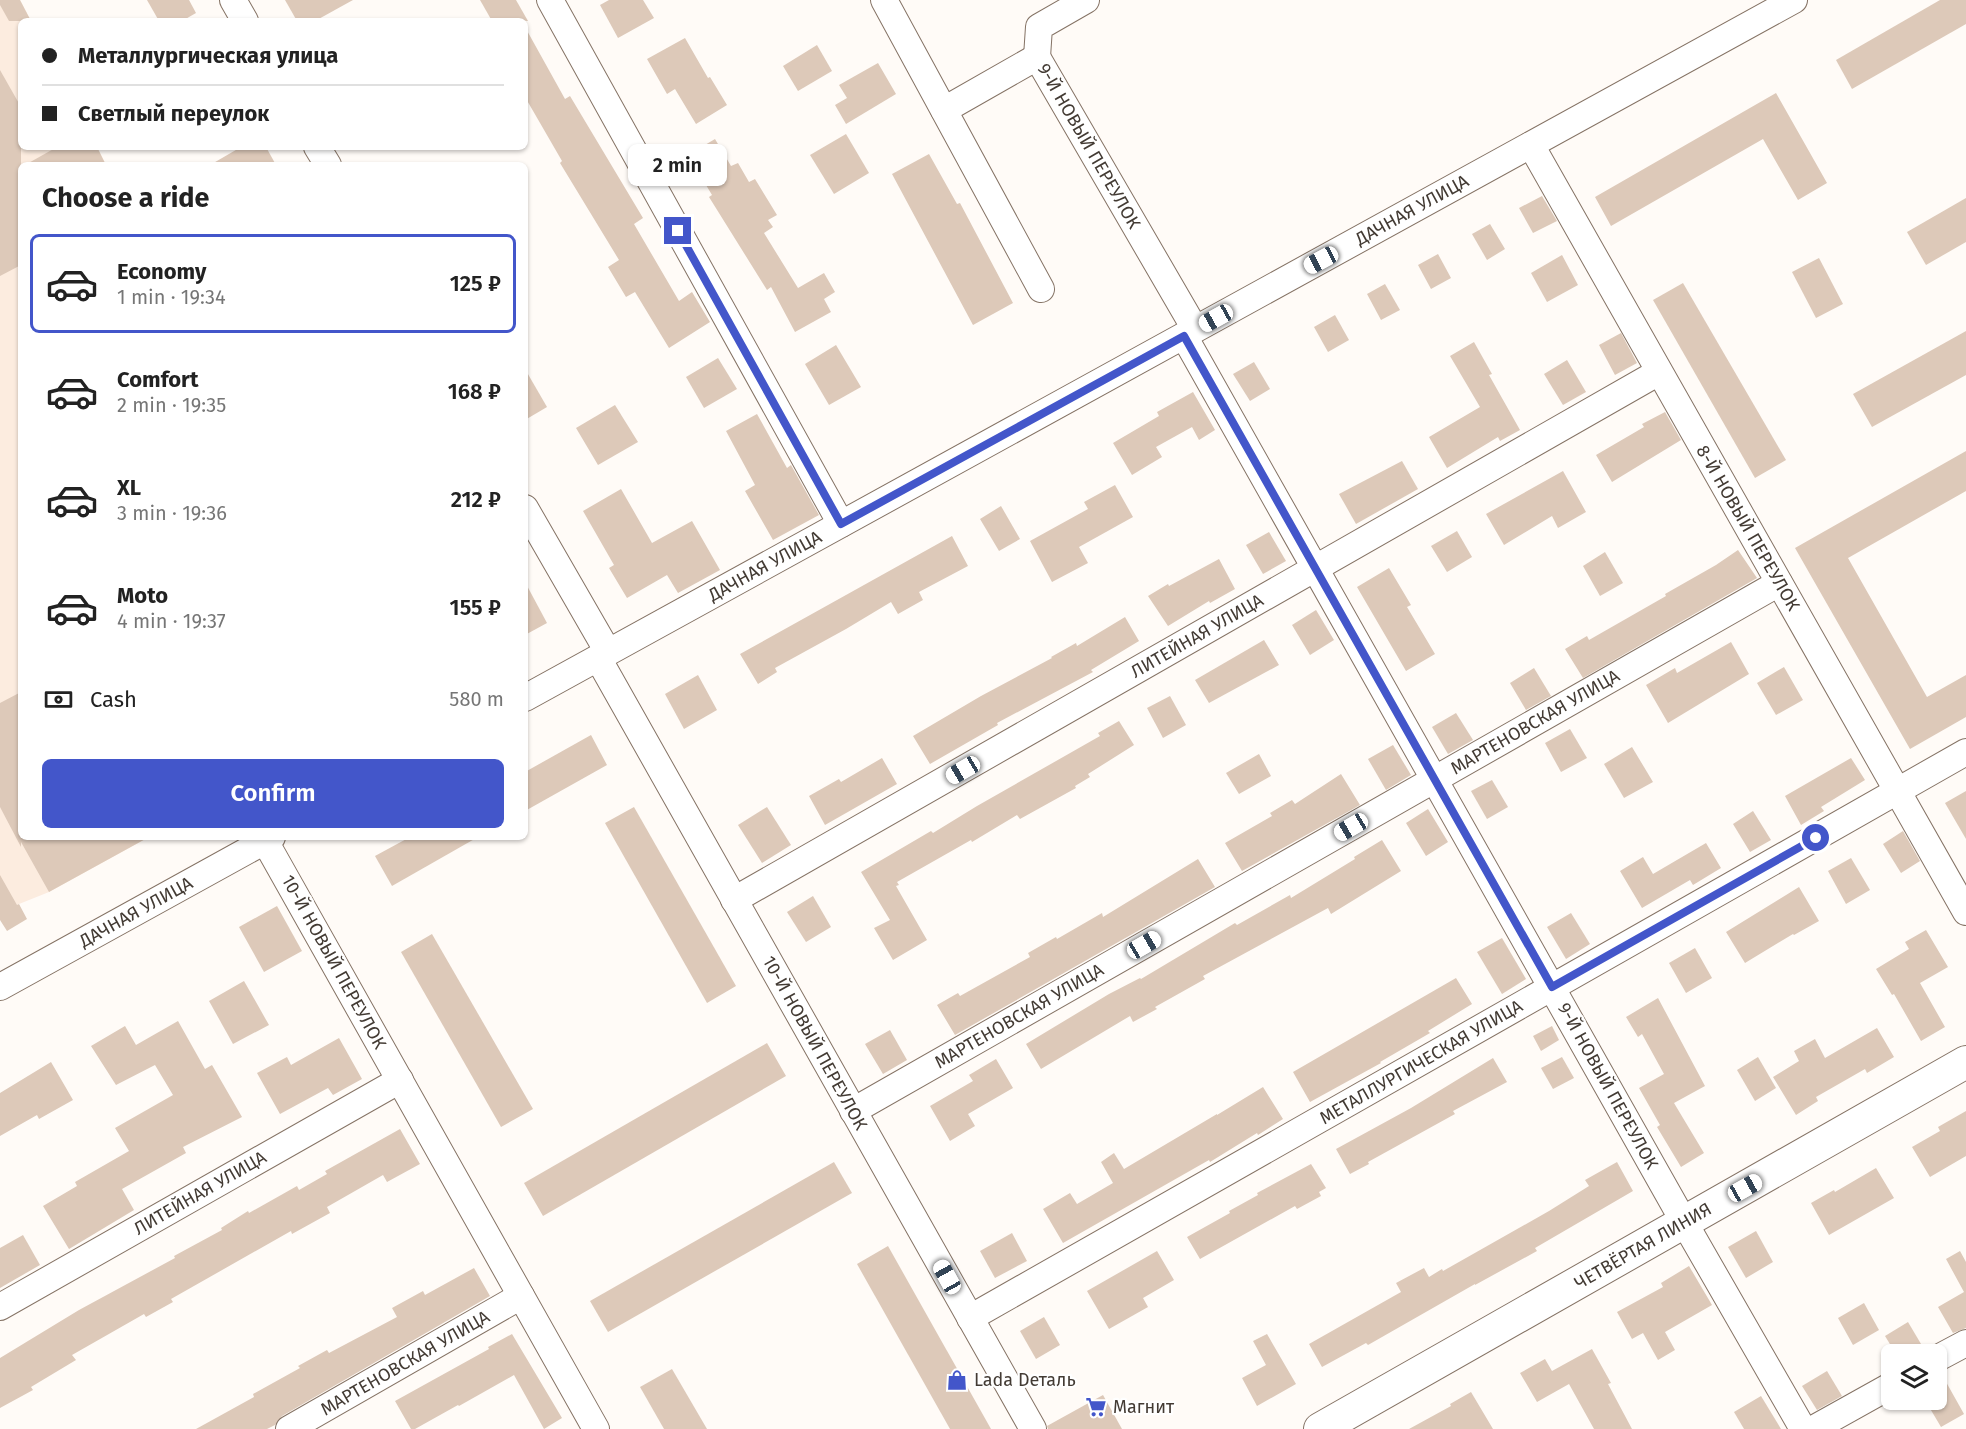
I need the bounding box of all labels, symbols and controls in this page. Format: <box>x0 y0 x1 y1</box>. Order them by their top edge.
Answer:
text: Металлургическая улица <box>78 42 338 69</box>
street label: 9-Й НОВЫЙ ПЕРЕУЛОК <box>1033 59 1146 233</box>
text: Светлый переулок <box>78 100 269 127</box>
callout: 2 min <box>628 144 728 186</box>
text: 2 min <box>653 153 702 177</box>
street label: ДАЧНАЯ УЛИЦА <box>1351 170 1473 251</box>
text: Choose a ride <box>42 182 209 214</box>
route end <box>664 217 691 244</box>
car <box>1301 244 1341 276</box>
icon: car <box>45 257 99 311</box>
text: Economy <box>117 258 206 285</box>
text: 125 ₽ <box>450 270 501 297</box>
text: 1 min · 19:34 <box>117 285 226 309</box>
car <box>1196 301 1236 335</box>
icon: car <box>45 365 99 419</box>
text: Comfort <box>117 366 198 393</box>
text: 168 ₽ <box>448 378 501 405</box>
text: 2 min · 19:35 <box>117 393 226 417</box>
street label: 8-Й НОВЫЙ ПЕРЕУЛОК <box>1692 441 1805 615</box>
icon: car <box>45 473 99 527</box>
text: XL <box>117 474 141 501</box>
text: 212 ₽ <box>451 486 501 513</box>
text: 3 min · 19:36 <box>117 501 227 525</box>
street label: ДАЧНАЯ УЛИЦА <box>704 526 826 607</box>
icon: car <box>45 581 99 635</box>
text: Moto <box>117 582 168 609</box>
street label: ЛИТЕЙНАЯ УЛИЦА <box>1127 589 1268 683</box>
text: 155 ₽ <box>450 594 501 621</box>
text: 4 min · 19:37 <box>117 609 226 633</box>
street label: МАРТЕНОВСКАЯ УЛИЦА <box>1447 664 1624 779</box>
icon: cash <box>42 683 75 716</box>
text: Cash <box>90 686 137 713</box>
text: 580 m <box>449 687 504 711</box>
car <box>943 753 983 787</box>
button: Confirm <box>42 759 504 828</box>
car <box>1331 810 1371 844</box>
route start <box>1802 824 1829 851</box>
street label: 10-Й НОВЫЙ ПЕРЕУЛОК <box>277 871 391 1053</box>
street label: ДАЧНАЯ УЛИЦА <box>75 872 197 953</box>
car <box>1124 928 1164 962</box>
street label: 10-Й НОВЫЙ ПЕРЕУЛОК <box>758 952 872 1134</box>
street label: МАРТЕНОВСКАЯ УЛИЦА <box>931 958 1108 1073</box>
street label: МЕТАЛЛУРГИЧЕСКАЯ УЛИЦА <box>1316 994 1527 1129</box>
street label: 9-Й НОВЫЙ ПЕРЕУЛОК <box>1553 999 1663 1174</box>
street label: ЛИТЕЙНАЯ УЛИЦА <box>130 1146 271 1240</box>
car <box>1725 1171 1765 1205</box>
street label: ЧЕТВЁРТАЯ ЛИНИЯ <box>1571 1198 1715 1294</box>
car <box>930 1257 964 1297</box>
street label: МАРТЕНОВСКАЯ УЛИЦА <box>317 1305 494 1420</box>
map controls <box>1881 1344 1947 1410</box>
button: layers <box>1881 1344 1947 1410</box>
shop icon: Lada Dеталь <box>945 1368 969 1392</box>
place label: Lada Dеталь <box>974 1369 1076 1391</box>
supermarket icon: Магнит <box>1084 1395 1108 1419</box>
place label: Магнит <box>1113 1396 1175 1418</box>

